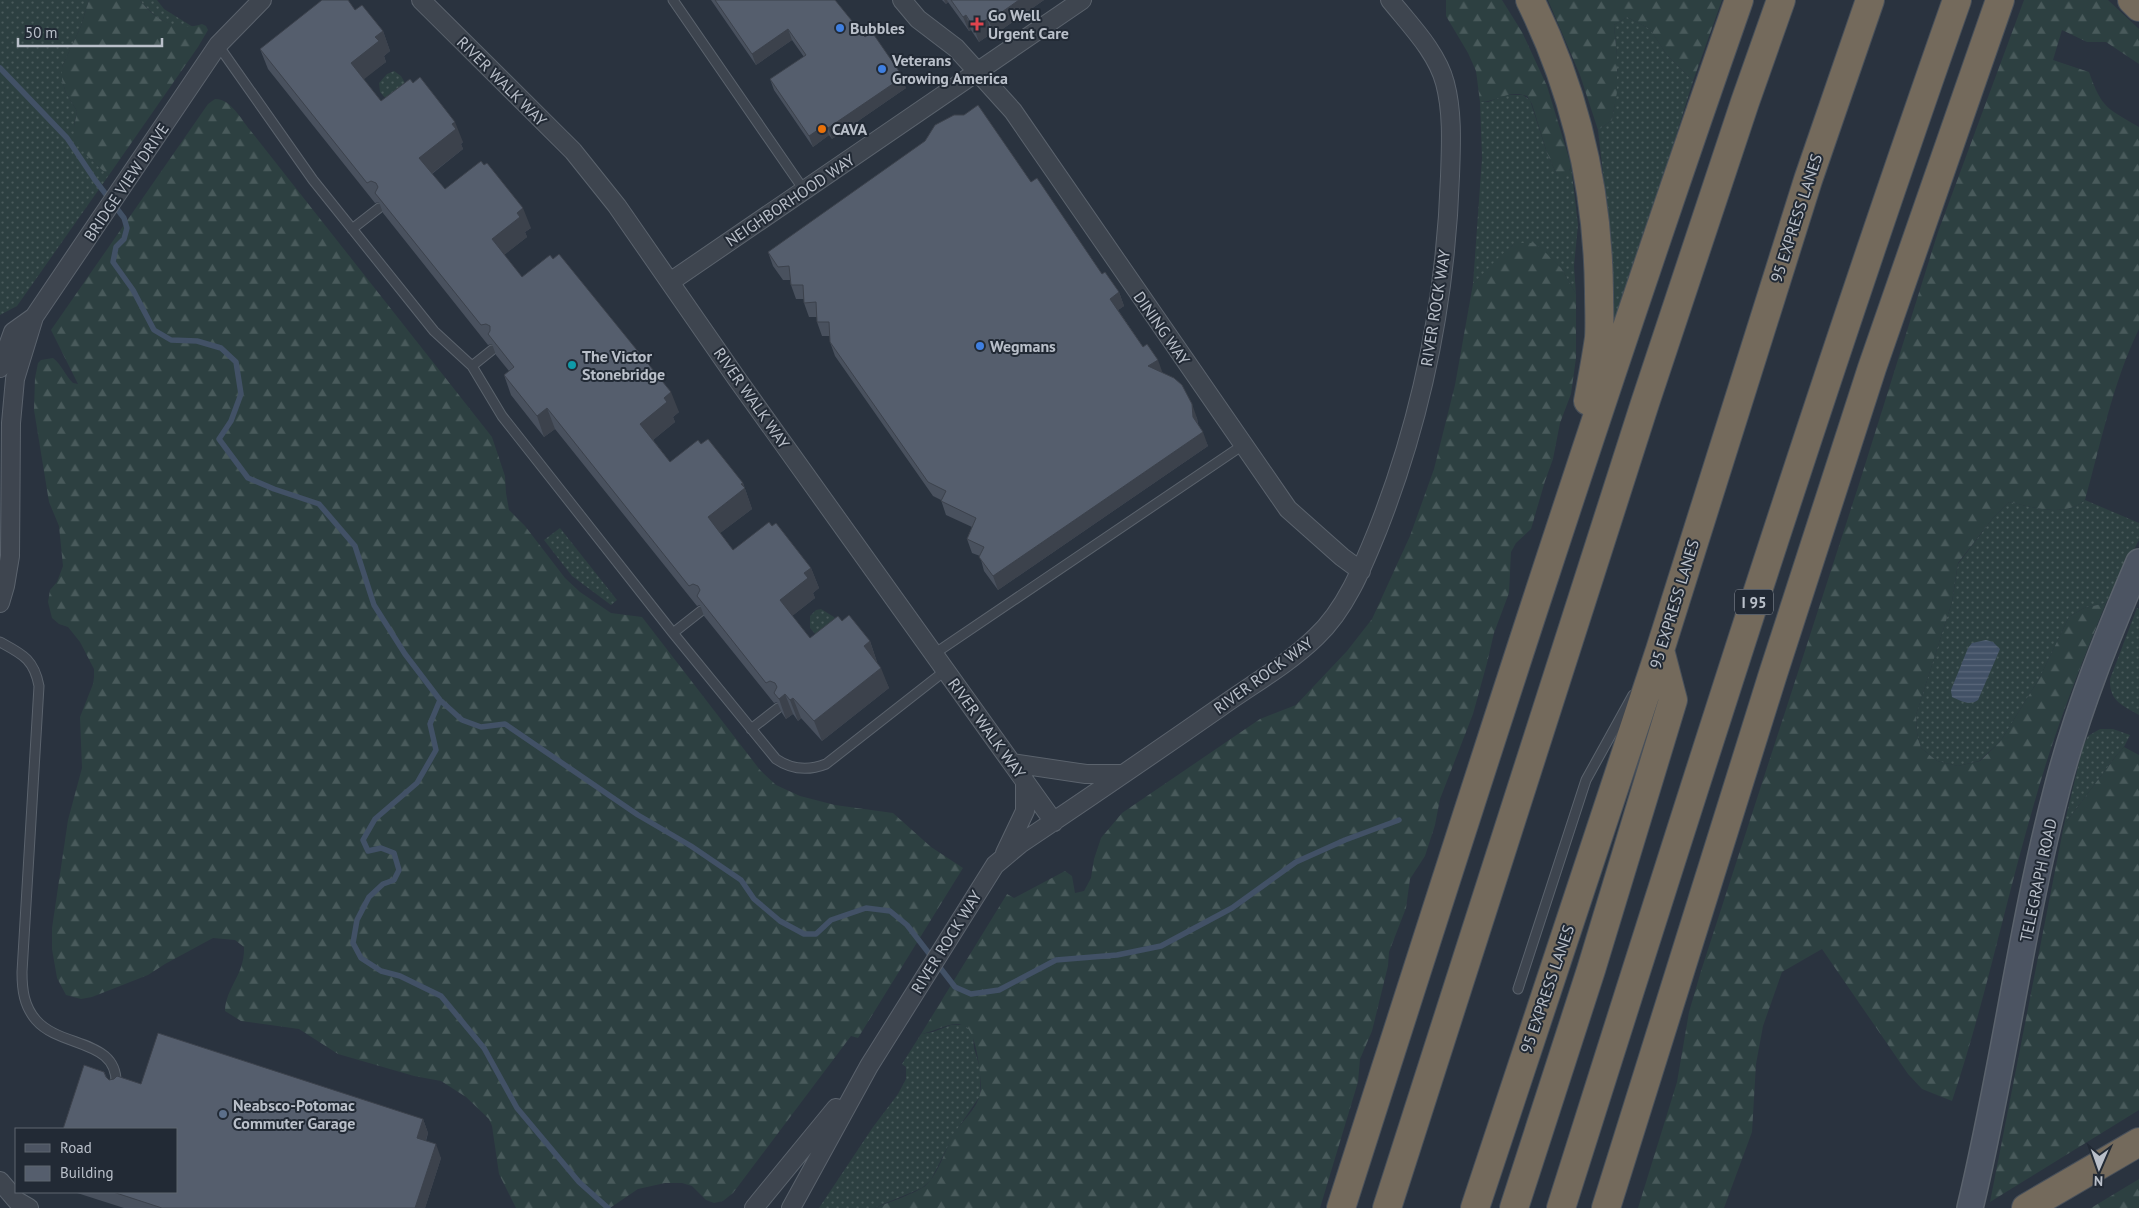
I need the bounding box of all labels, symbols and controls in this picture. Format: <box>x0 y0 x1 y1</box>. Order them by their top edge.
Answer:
place label: Go Well Urgent Care <box>988 5 1069 43</box>
scale bar <box>18 15 161 47</box>
marker: Go Well Urgent Care <box>970 17 984 31</box>
place label: Bubbles <box>850 18 905 38</box>
marker: Bubbles <box>834 22 846 34</box>
text: 50 m <box>25 23 58 42</box>
street label: RIVER WALK WAY <box>453 32 551 130</box>
place label: Veterans Growing America <box>891 50 1008 88</box>
marker: Veterans Growing America <box>876 63 888 75</box>
street label: BRIDGE VIEW DRIVE <box>79 119 173 245</box>
place label: CAVA <box>832 119 867 139</box>
marker: CAVA <box>816 123 828 135</box>
street label: NEIGHBORHOOD WAY <box>722 149 858 251</box>
street label: 95 EXPRESS LANES <box>1766 151 1826 285</box>
street label: RIVER ROCK WAY <box>1416 248 1454 368</box>
street label: DINING WAY <box>1129 287 1195 369</box>
place label: Wegmans <box>990 336 1056 356</box>
marker: Wegmans <box>974 340 986 352</box>
street label: RIVER WALK WAY <box>710 344 794 453</box>
place label: The Victor Stonebridge <box>582 346 665 384</box>
marker: The Victor Stonebridge <box>566 359 578 371</box>
street label: 95 EXPRESS LANES <box>1645 537 1703 671</box>
road number: I 95 <box>1735 590 1773 614</box>
street label: RIVER ROCK WAY <box>1209 632 1317 718</box>
street label: RIVER WALK WAY <box>944 674 1030 782</box>
street label: TELEGRAPH ROAD <box>2015 816 2061 944</box>
street label: RIVER ROCK WAY <box>906 887 986 997</box>
street label: 95 EXPRESS LANES <box>1516 922 1578 1056</box>
place label: Neabsco-Potomac Commuter Garage <box>233 1095 355 1133</box>
marker: Neabsco-Potomac Commuter Garage <box>217 1108 229 1120</box>
legend <box>15 1128 178 1193</box>
text: Road <box>60 1138 92 1157</box>
north arrow <box>2074 1143 2124 1193</box>
text: Building <box>60 1163 114 1182</box>
text: N <box>2094 1172 2103 1190</box>

